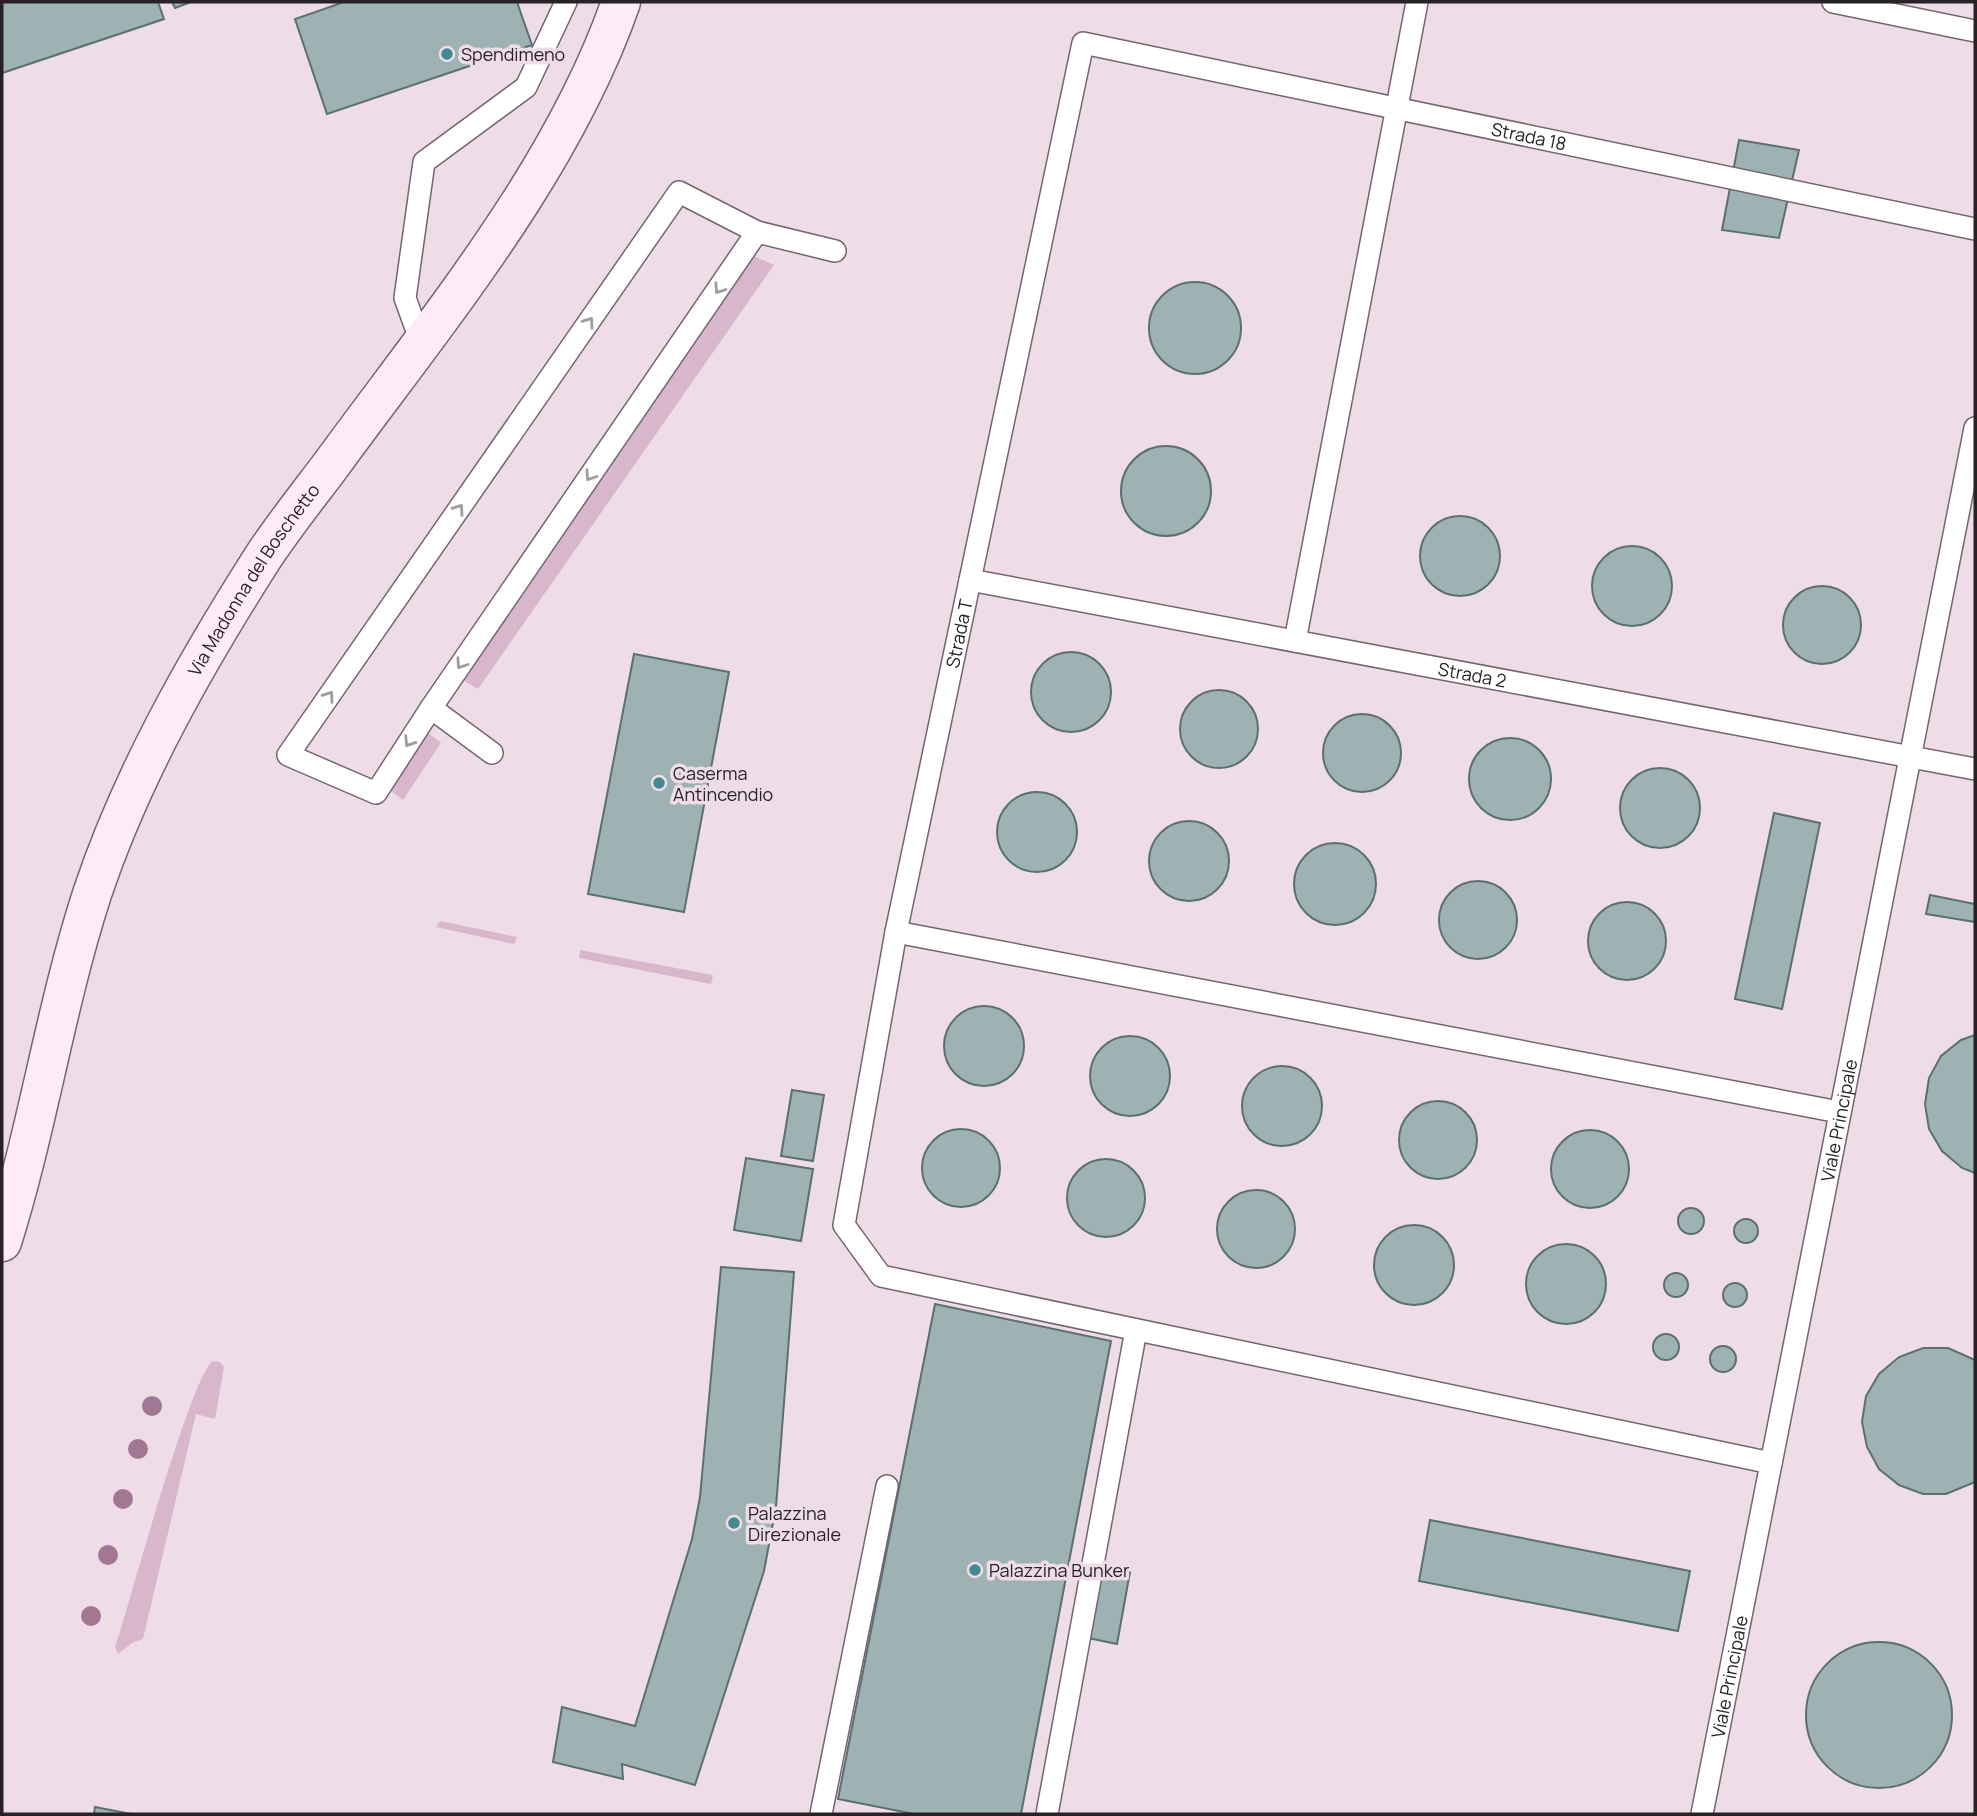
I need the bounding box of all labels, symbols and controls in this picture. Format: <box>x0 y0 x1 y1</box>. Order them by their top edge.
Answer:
place label: Spendimeno <box>461 42 565 66</box>
marker: Spendimeno <box>439 46 455 62</box>
street label: Strada 18 <box>1489 116 1569 156</box>
one-way arrow <box>715 281 727 294</box>
one-way arrow <box>581 317 593 330</box>
one-way arrow <box>586 468 598 481</box>
street label: Via Madonna del Boschetto <box>182 479 325 680</box>
one-way arrow <box>451 504 463 517</box>
street label: Strada T <box>940 597 978 670</box>
one-way arrow <box>457 656 469 669</box>
street label: Strada 2 <box>1436 656 1508 693</box>
one-way arrow <box>321 691 333 704</box>
one-way arrow <box>404 735 417 748</box>
place label: Caserma Antincendio <box>673 761 773 806</box>
marker: Caserma Antincendio <box>651 775 667 791</box>
street label: Viale Principale <box>1815 1057 1862 1184</box>
place label: Palazzina Direzionale <box>748 1501 841 1546</box>
marker: Palazzina Direzionale <box>726 1515 742 1531</box>
place label: Palazzina Bunker <box>989 1558 1130 1582</box>
marker: Palazzina Bunker <box>967 1562 983 1578</box>
street label: Viale Principale <box>1705 1613 1753 1740</box>

